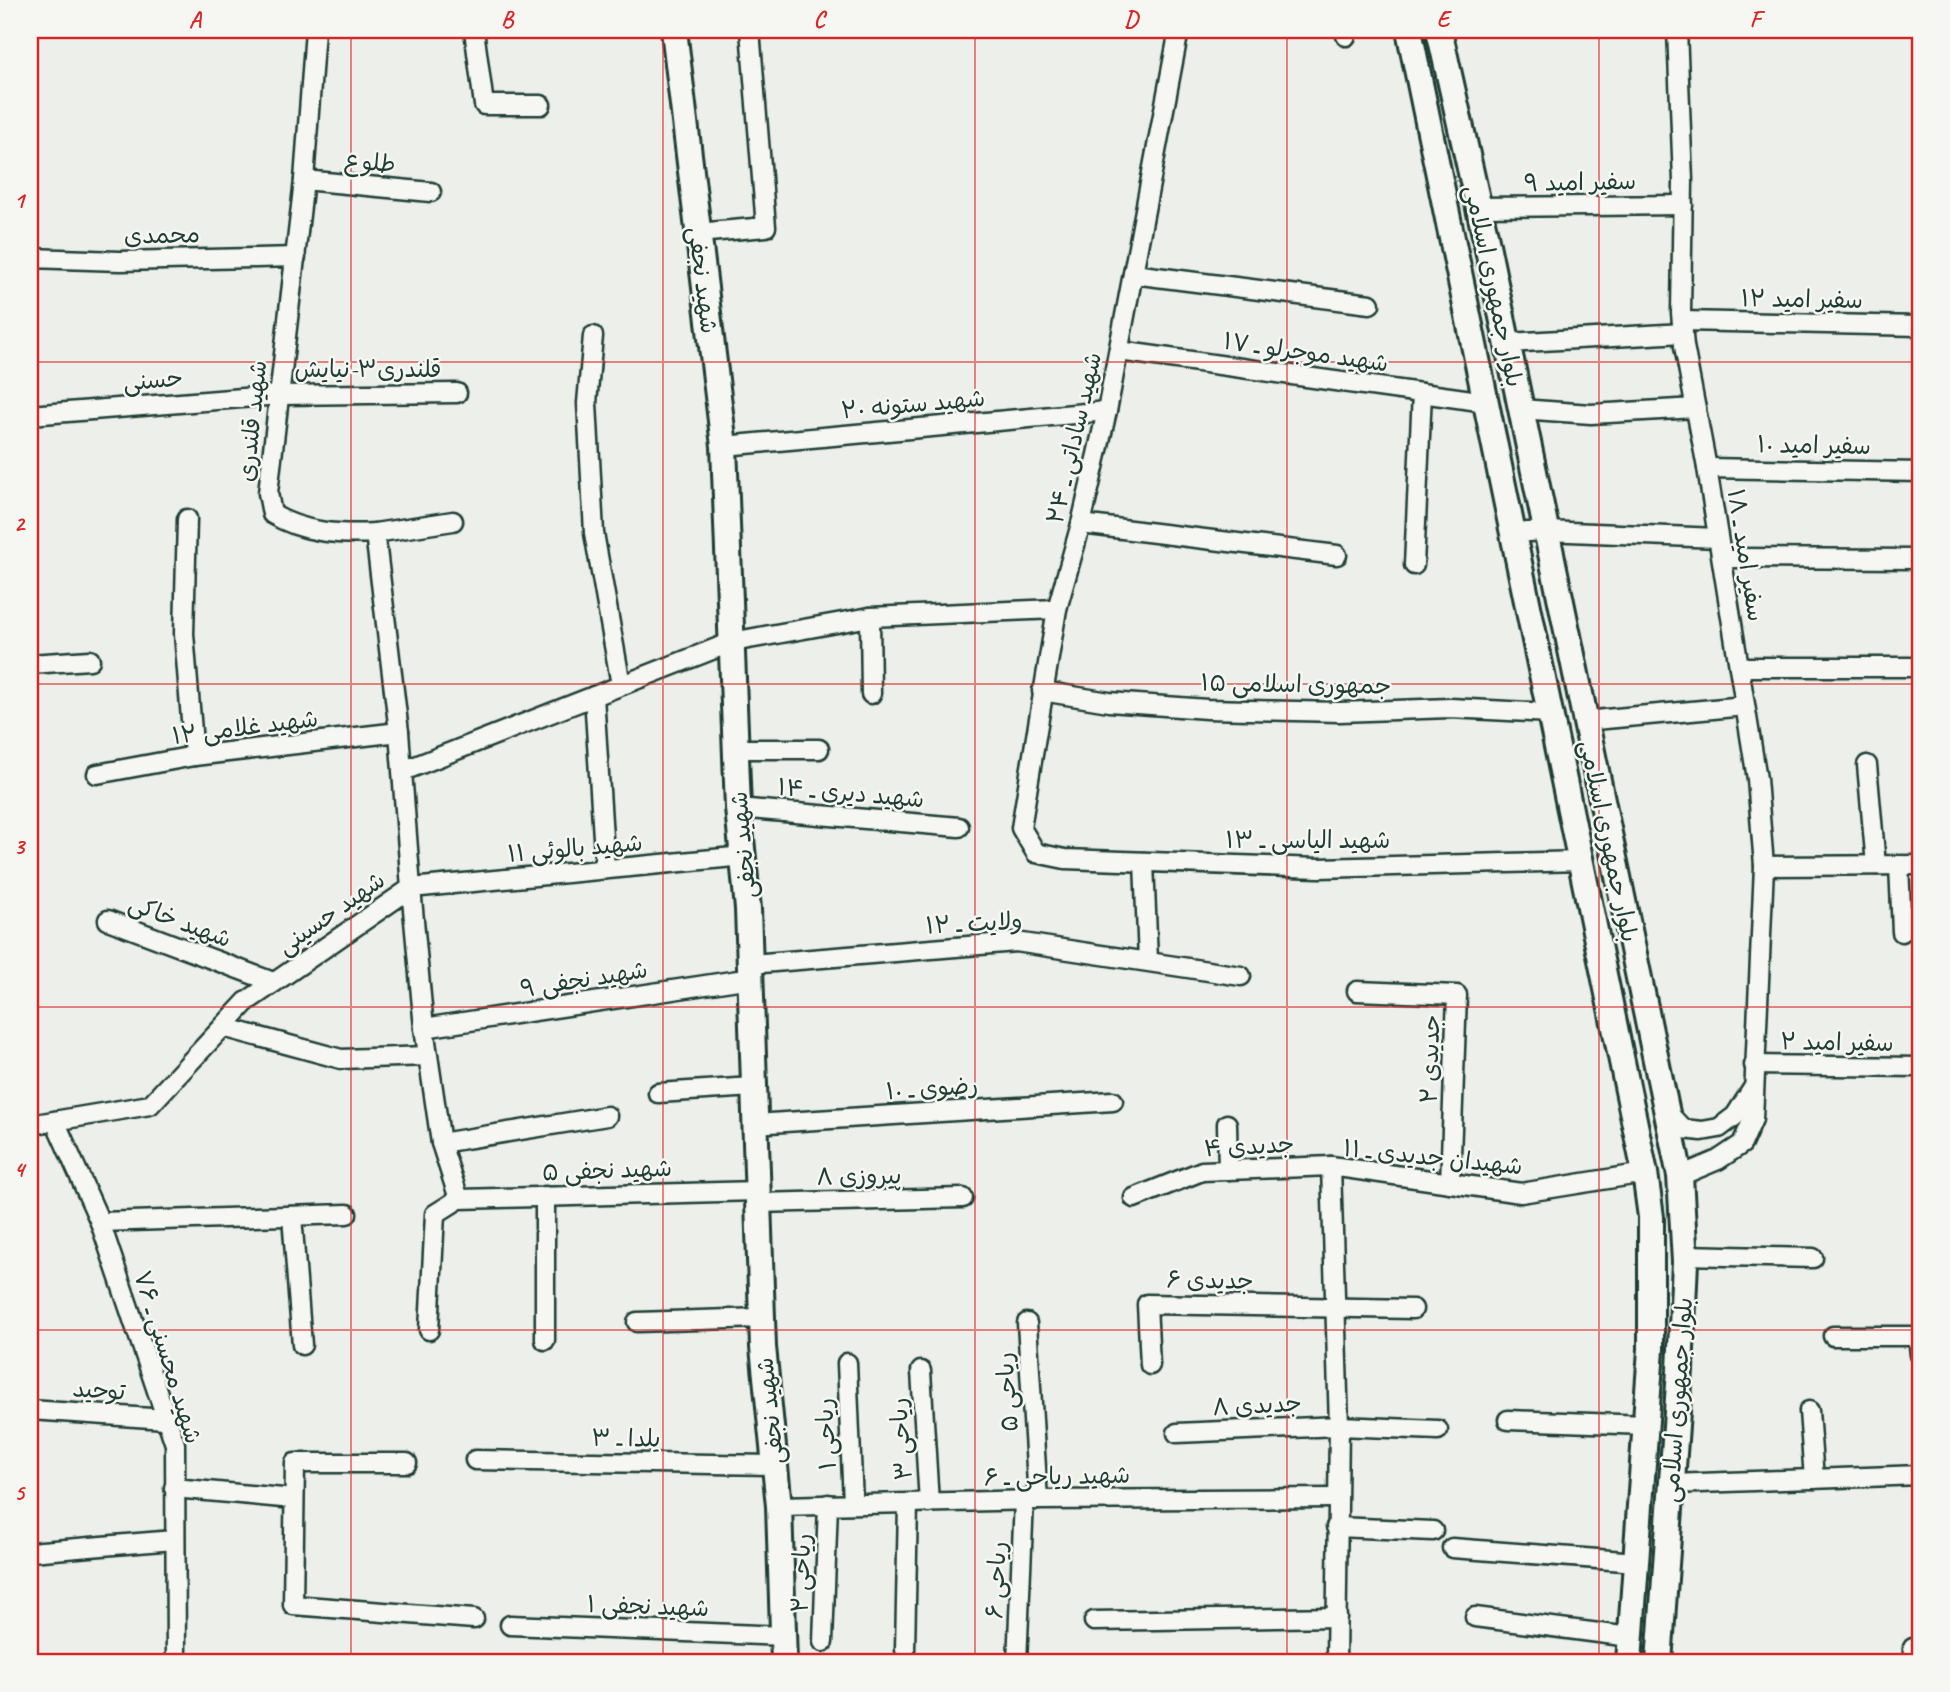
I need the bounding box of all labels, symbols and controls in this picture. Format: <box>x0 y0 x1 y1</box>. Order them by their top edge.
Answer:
text: A <box>189 5 203 34</box>
text: B <box>501 5 515 34</box>
text: C <box>814 5 828 34</box>
text: D <box>1124 5 1140 34</box>
text: E <box>1437 5 1453 34</box>
text: F <box>1750 5 1766 34</box>
street label: طلوع <box>343 145 397 181</box>
street label: سفیر امید ۹ <box>1524 166 1636 198</box>
street label: بلوار جمهوری اسلامی <box>1457 182 1530 390</box>
text: 1 <box>14 186 27 215</box>
street label: محمدی <box>124 219 200 251</box>
street label: شهید نجفی <box>682 225 724 335</box>
street label: سفیر امید ۱۲ <box>1741 283 1863 315</box>
street label: شهید موجرلو ـ ۱۷ <box>1221 326 1390 379</box>
street label: شهید ساداتی ـ ۲۴ <box>1040 349 1108 527</box>
street label: قلندری۳-نیایش <box>294 354 442 384</box>
street label: شهید قلندری <box>231 359 273 483</box>
street label: حسنی <box>122 362 184 398</box>
street label: شهید ستونه ۲۰ <box>840 383 986 425</box>
street label: سفیر امید ۱۰ <box>1757 429 1871 461</box>
street label: سفیر امید ـ ۱۸ <box>1721 487 1771 623</box>
text: 2 <box>14 509 27 538</box>
street label: جمهوری اسلامی ۱۵ <box>1200 667 1392 702</box>
street label: شهید غلامی ۱۲ <box>170 703 320 751</box>
street label: بلوار جمهوری اسلامی <box>1572 737 1645 945</box>
street label: شهید دیری ـ ۱۴ <box>776 772 926 814</box>
street label: شهید نجفی <box>723 790 763 900</box>
street label: شهید الیاسی ـ ۱۳ <box>1226 825 1390 855</box>
street label: شهید بالوئی ۱۱ <box>506 827 644 870</box>
text: 3 <box>14 832 27 861</box>
street label: شهید حسینی <box>271 865 391 961</box>
street label: شهید خاکی <box>124 888 236 954</box>
street label: ولایت ـ ۱۲ <box>925 905 1023 941</box>
street label: شهید نجفی ۹ <box>518 954 650 1004</box>
street label: جدیدی ۲ <box>1413 1014 1447 1104</box>
street label: سفیر امید ۲ <box>1780 1026 1894 1058</box>
street label: رضوی ـ ۱۰ <box>885 1070 979 1106</box>
street label: جدیدی ۴ <box>1203 1129 1295 1163</box>
street label: شهیدان جدیدی ـ ۱۱ <box>1342 1133 1524 1181</box>
street label: شهید نجفی ۵ <box>542 1153 672 1187</box>
text: 4 <box>14 1155 27 1184</box>
street label: پیروزی ۸ <box>816 1160 902 1192</box>
street label: جدیدی ۶ <box>1166 1264 1254 1296</box>
street label: شهید محسنی ـ ۷۶ <box>127 1267 209 1447</box>
street label: بلوار جمهوری اسلامی <box>1655 1296 1700 1504</box>
street label: ریاحی ۵ <box>989 1351 1025 1433</box>
street label: شهید نجفی <box>749 1356 791 1466</box>
street label: توحید <box>71 1373 128 1407</box>
street label: جدیدی ۸ <box>1212 1388 1302 1422</box>
street label: ریاحی ۱ <box>809 1397 843 1471</box>
street label: ریاحی ۳ <box>883 1397 919 1481</box>
street label: یلدا ـ ۳ <box>591 1422 661 1454</box>
street label: شهید ریاحی ـ ۶ <box>984 1460 1130 1492</box>
text: 5 <box>14 1478 26 1507</box>
street label: ریاحی ۲ <box>785 1533 817 1613</box>
street label: ریاحی ۶ <box>979 1540 1013 1620</box>
street label: شهید نجفی ۱ <box>586 1589 710 1623</box>

